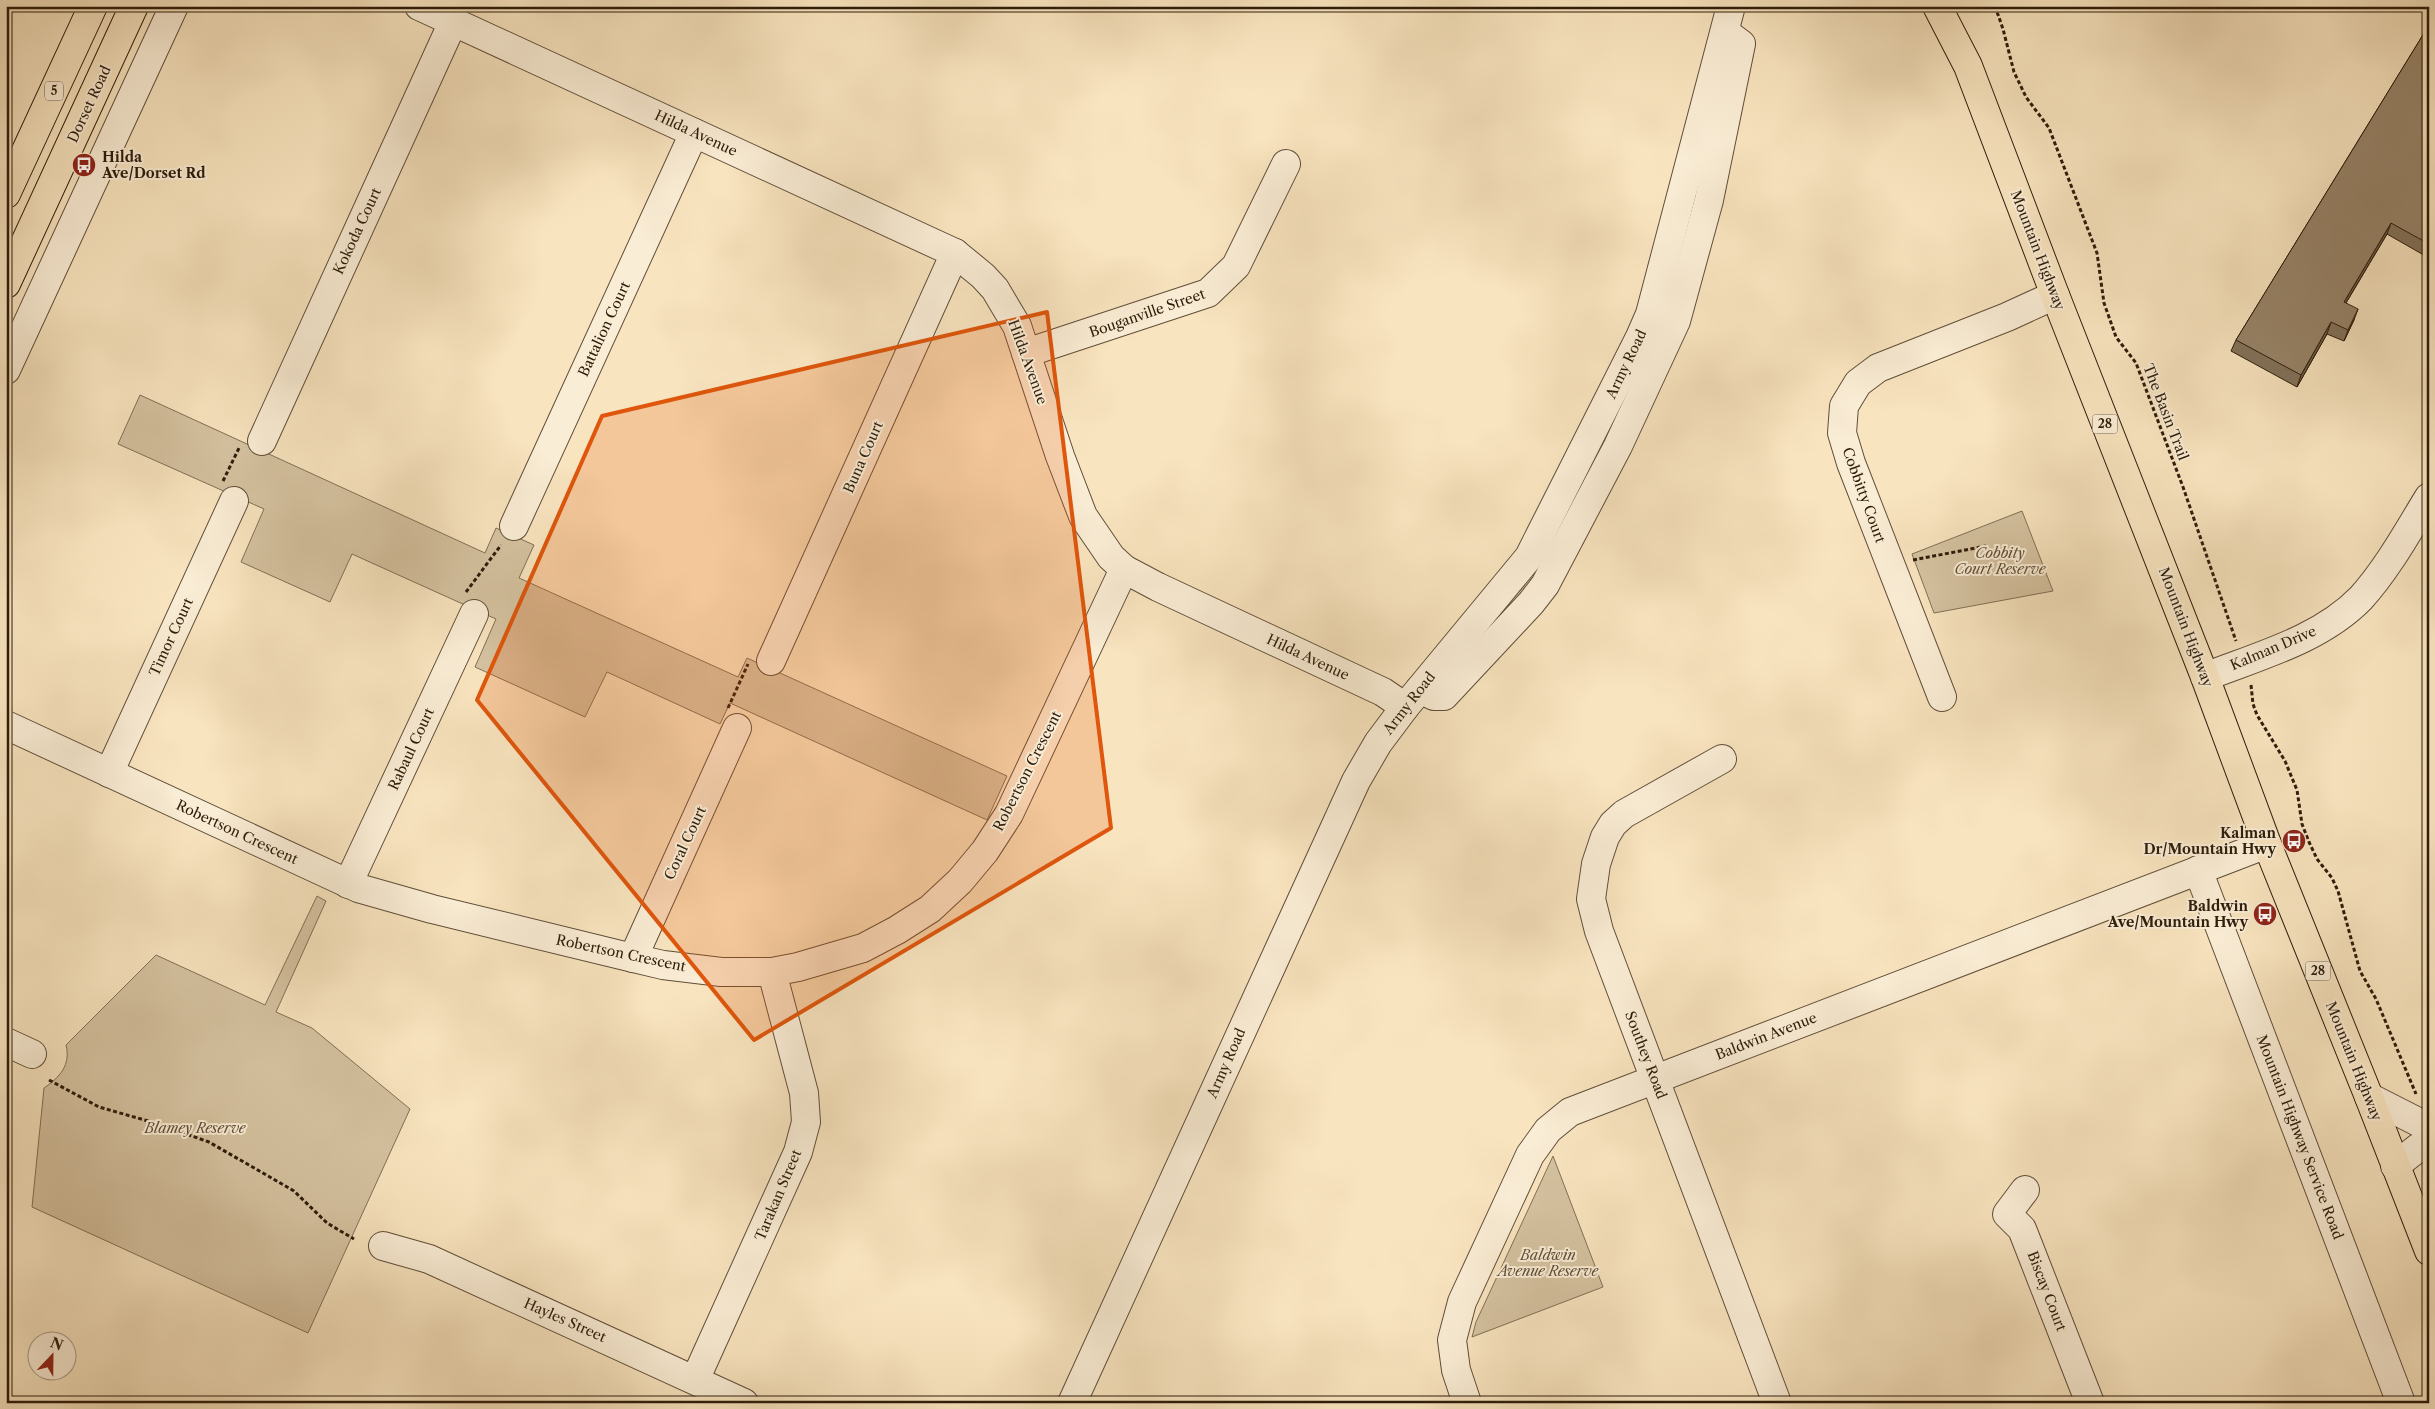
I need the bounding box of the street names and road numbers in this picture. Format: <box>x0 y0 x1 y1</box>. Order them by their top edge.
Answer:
street label: Dorset Road <box>63 62 115 145</box>
road number: 5 <box>45 82 63 100</box>
street label: Hilda Avenue <box>652 106 740 160</box>
street label: Kokoda Court <box>329 185 385 277</box>
street label: Mountain Highway <box>2007 188 2069 313</box>
street label: Battalion Court <box>574 279 634 379</box>
street label: Bouganville Street <box>1087 285 1207 341</box>
street label: Hilda Avenue <box>1004 317 1052 407</box>
street label: Army Road <box>1601 326 1651 402</box>
street label: The Basin Trail <box>2139 361 2193 463</box>
road number: 28 <box>2092 414 2118 434</box>
street label: Buna Court <box>839 418 887 496</box>
street label: Cobbitty Court <box>1838 445 1890 545</box>
street label: Mountain Highway <box>2155 565 2217 690</box>
street label: Timor Court <box>145 595 197 679</box>
street label: Kalman Drive <box>2227 622 2319 674</box>
street label: Hilda Avenue <box>1264 630 1352 684</box>
street label: Army Road <box>1378 668 1439 739</box>
street label: Rabaul Court <box>384 705 438 793</box>
street label: Robertson Crescent <box>989 708 1065 834</box>
street label: Robertson Crescent <box>173 796 301 868</box>
street label: Coral Court <box>660 803 710 883</box>
street label: Robertson Crescent <box>554 930 688 976</box>
road number: 28 <box>2306 961 2330 980</box>
street label: Mountain Highway <box>2322 999 2386 1123</box>
street label: Baldwin Avenue <box>1713 1008 1819 1064</box>
street label: Southey Road <box>1621 1009 1671 1102</box>
street label: Army Road <box>1202 1025 1250 1102</box>
street label: Mountain Highway Service Road <box>2253 1032 2348 1242</box>
street label: Tarakan Street <box>751 1147 805 1243</box>
street label: Biscay Court <box>2023 1248 2071 1334</box>
street label: Hayles Street <box>521 1294 609 1346</box>

